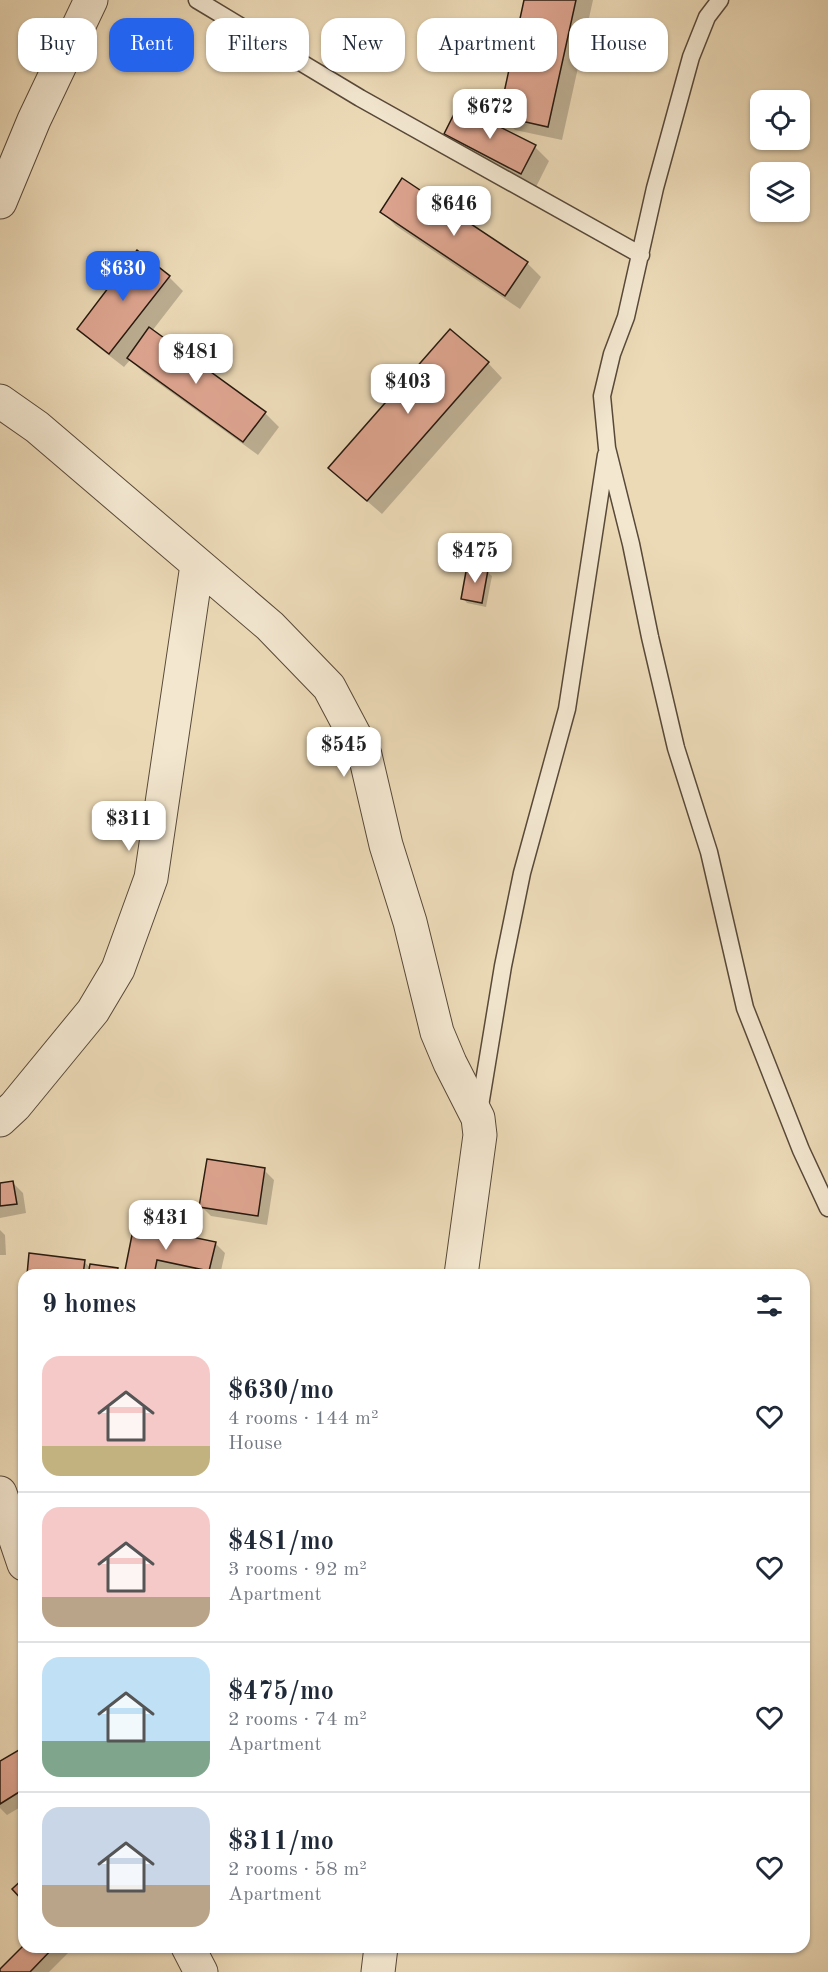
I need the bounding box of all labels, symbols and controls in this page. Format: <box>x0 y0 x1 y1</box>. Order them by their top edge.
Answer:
chip: Buy <box>18 18 97 72</box>
chip: Rent <box>109 18 194 72</box>
chip: Filters <box>206 18 309 72</box>
chip: New <box>321 18 405 72</box>
chip: Apartment <box>417 18 557 72</box>
chip: House <box>569 18 668 72</box>
pin: $672 <box>454 89 526 140</box>
map controls <box>750 90 810 222</box>
button: locate <box>750 90 810 150</box>
text: $672 <box>467 98 513 118</box>
button: layers <box>750 162 810 222</box>
pin: $646 <box>418 186 490 237</box>
text: $646 <box>431 195 477 215</box>
pin: $630 <box>87 251 159 302</box>
text: $630 <box>100 260 146 280</box>
pin: $481 <box>160 334 232 385</box>
text: $481 <box>173 343 219 363</box>
pin: $403 <box>372 364 444 415</box>
text: $403 <box>385 373 431 393</box>
pin: $475 <box>439 533 511 584</box>
text: $475 <box>452 542 498 562</box>
pin: $545 <box>308 727 380 778</box>
text: $545 <box>321 736 367 756</box>
pin: $311 <box>93 801 165 852</box>
text: $311 <box>106 810 152 830</box>
pin: $431 <box>130 1200 202 1251</box>
text: $431 <box>143 1209 189 1229</box>
icon: filters <box>753 1289 786 1322</box>
text: 9 homes <box>42 1292 136 1318</box>
text: $630/mo <box>228 1378 334 1404</box>
icon: home <box>90 1380 162 1452</box>
icon: heart <box>753 1400 786 1433</box>
text: 4 rooms · 144 m² <box>228 1409 378 1429</box>
text: House <box>228 1434 282 1454</box>
text: $481/mo <box>228 1529 334 1555</box>
icon: home <box>90 1531 162 1603</box>
icon: heart <box>753 1551 786 1584</box>
text: 3 rooms · 92 m² <box>228 1560 367 1580</box>
text: Apartment <box>228 1585 322 1605</box>
text: $475/mo <box>228 1679 334 1705</box>
icon: home <box>90 1681 162 1753</box>
icon: heart <box>753 1701 786 1734</box>
text: 2 rooms · 74 m² <box>228 1710 367 1730</box>
text: Apartment <box>228 1735 322 1755</box>
text: $311/mo <box>228 1829 334 1855</box>
icon: home <box>90 1831 162 1903</box>
icon: heart <box>753 1851 786 1884</box>
text: 2 rooms · 58 m² <box>228 1860 367 1880</box>
text: Apartment <box>228 1885 322 1905</box>

